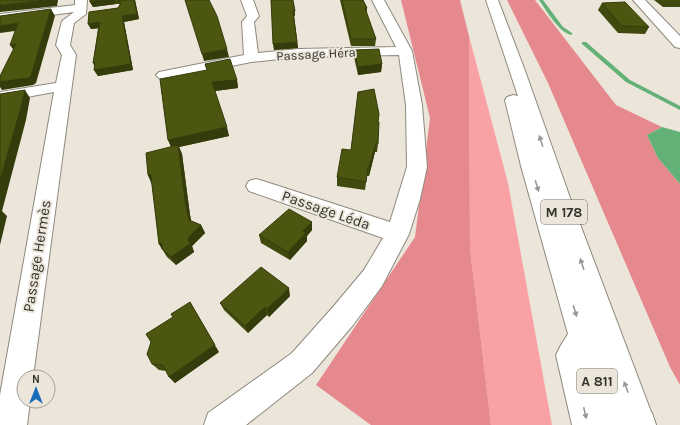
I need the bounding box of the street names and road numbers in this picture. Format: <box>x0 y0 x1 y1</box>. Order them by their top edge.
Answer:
street label: Passage Héra <box>276 44 356 64</box>
street label: Passage Léda <box>279 186 373 234</box>
street label: Passage Hermès <box>19 199 55 313</box>
road number: M 178 <box>541 200 587 224</box>
road number: A 811 <box>577 369 617 393</box>

